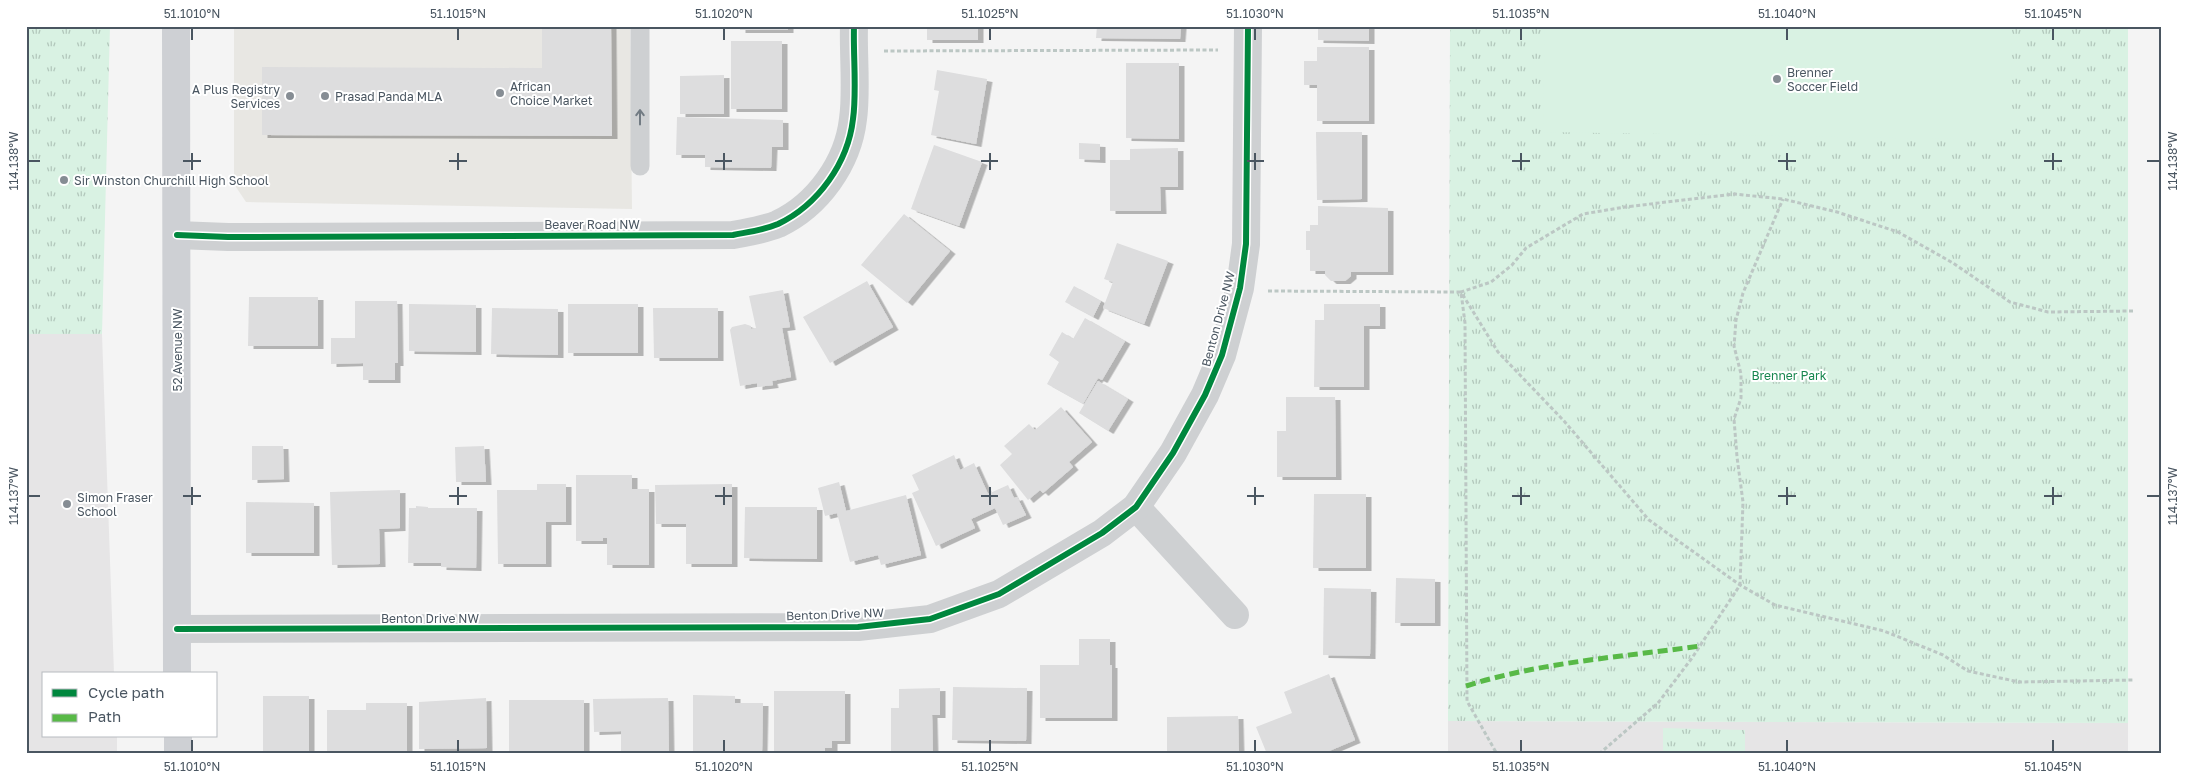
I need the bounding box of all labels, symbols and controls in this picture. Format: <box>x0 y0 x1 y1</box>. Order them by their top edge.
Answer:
text: 51.1010°N <box>164 6 220 21</box>
text: 51.1015°N <box>430 6 486 21</box>
text: 51.1020°N <box>695 6 753 21</box>
text: 51.1025°N <box>961 6 1019 21</box>
text: 51.1030°N <box>1226 6 1284 21</box>
text: 51.1035°N <box>1492 6 1550 21</box>
text: 51.1040°N <box>1758 6 1816 21</box>
text: 51.1045°N <box>2024 6 2082 21</box>
place label: Brenner Soccer Field <box>1787 65 1858 94</box>
marker: Brenner Soccer Field <box>1771 73 1783 85</box>
place label: African Choice Market <box>510 79 593 108</box>
place label: A Plus Registry Services <box>192 82 280 111</box>
marker: African Choice Market <box>494 87 506 99</box>
place label: Prasad Panda MLA <box>335 89 442 104</box>
marker: A Plus Registry Services <box>284 90 296 102</box>
marker: Prasad Panda MLA <box>319 90 331 102</box>
one-way arrow <box>635 110 645 126</box>
text: 114.138°W <box>6 131 21 190</box>
text: 114.138°W <box>2165 131 2180 190</box>
place label: Sir Winston Churchill High School <box>74 173 269 188</box>
marker: Sir Winston Churchill High School <box>58 174 70 186</box>
street label: Beaver Road NW <box>544 217 640 232</box>
street label: Benton Drive NW <box>1198 269 1238 368</box>
street label: 52 Avenue NW <box>170 308 185 391</box>
park label: Brenner Park <box>1752 368 1827 383</box>
text: 114.137°W <box>6 467 21 525</box>
text: 114.137°W <box>2165 467 2180 525</box>
place label: Simon Fraser School <box>77 490 153 519</box>
marker: Simon Fraser School <box>61 498 73 510</box>
street label: Benton Drive NW <box>786 605 885 623</box>
street label: Benton Drive NW <box>381 611 479 626</box>
legend <box>42 672 218 738</box>
text: Cycle path <box>88 683 164 701</box>
text: Path <box>88 707 121 725</box>
text: 51.1010°N <box>164 759 220 774</box>
text: 51.1015°N <box>430 759 486 774</box>
text: 51.1020°N <box>695 759 753 774</box>
text: 51.1025°N <box>961 759 1019 774</box>
text: 51.1030°N <box>1226 759 1284 774</box>
text: 51.1035°N <box>1492 759 1550 774</box>
text: 51.1040°N <box>1758 759 1816 774</box>
text: 51.1045°N <box>2024 759 2082 774</box>

